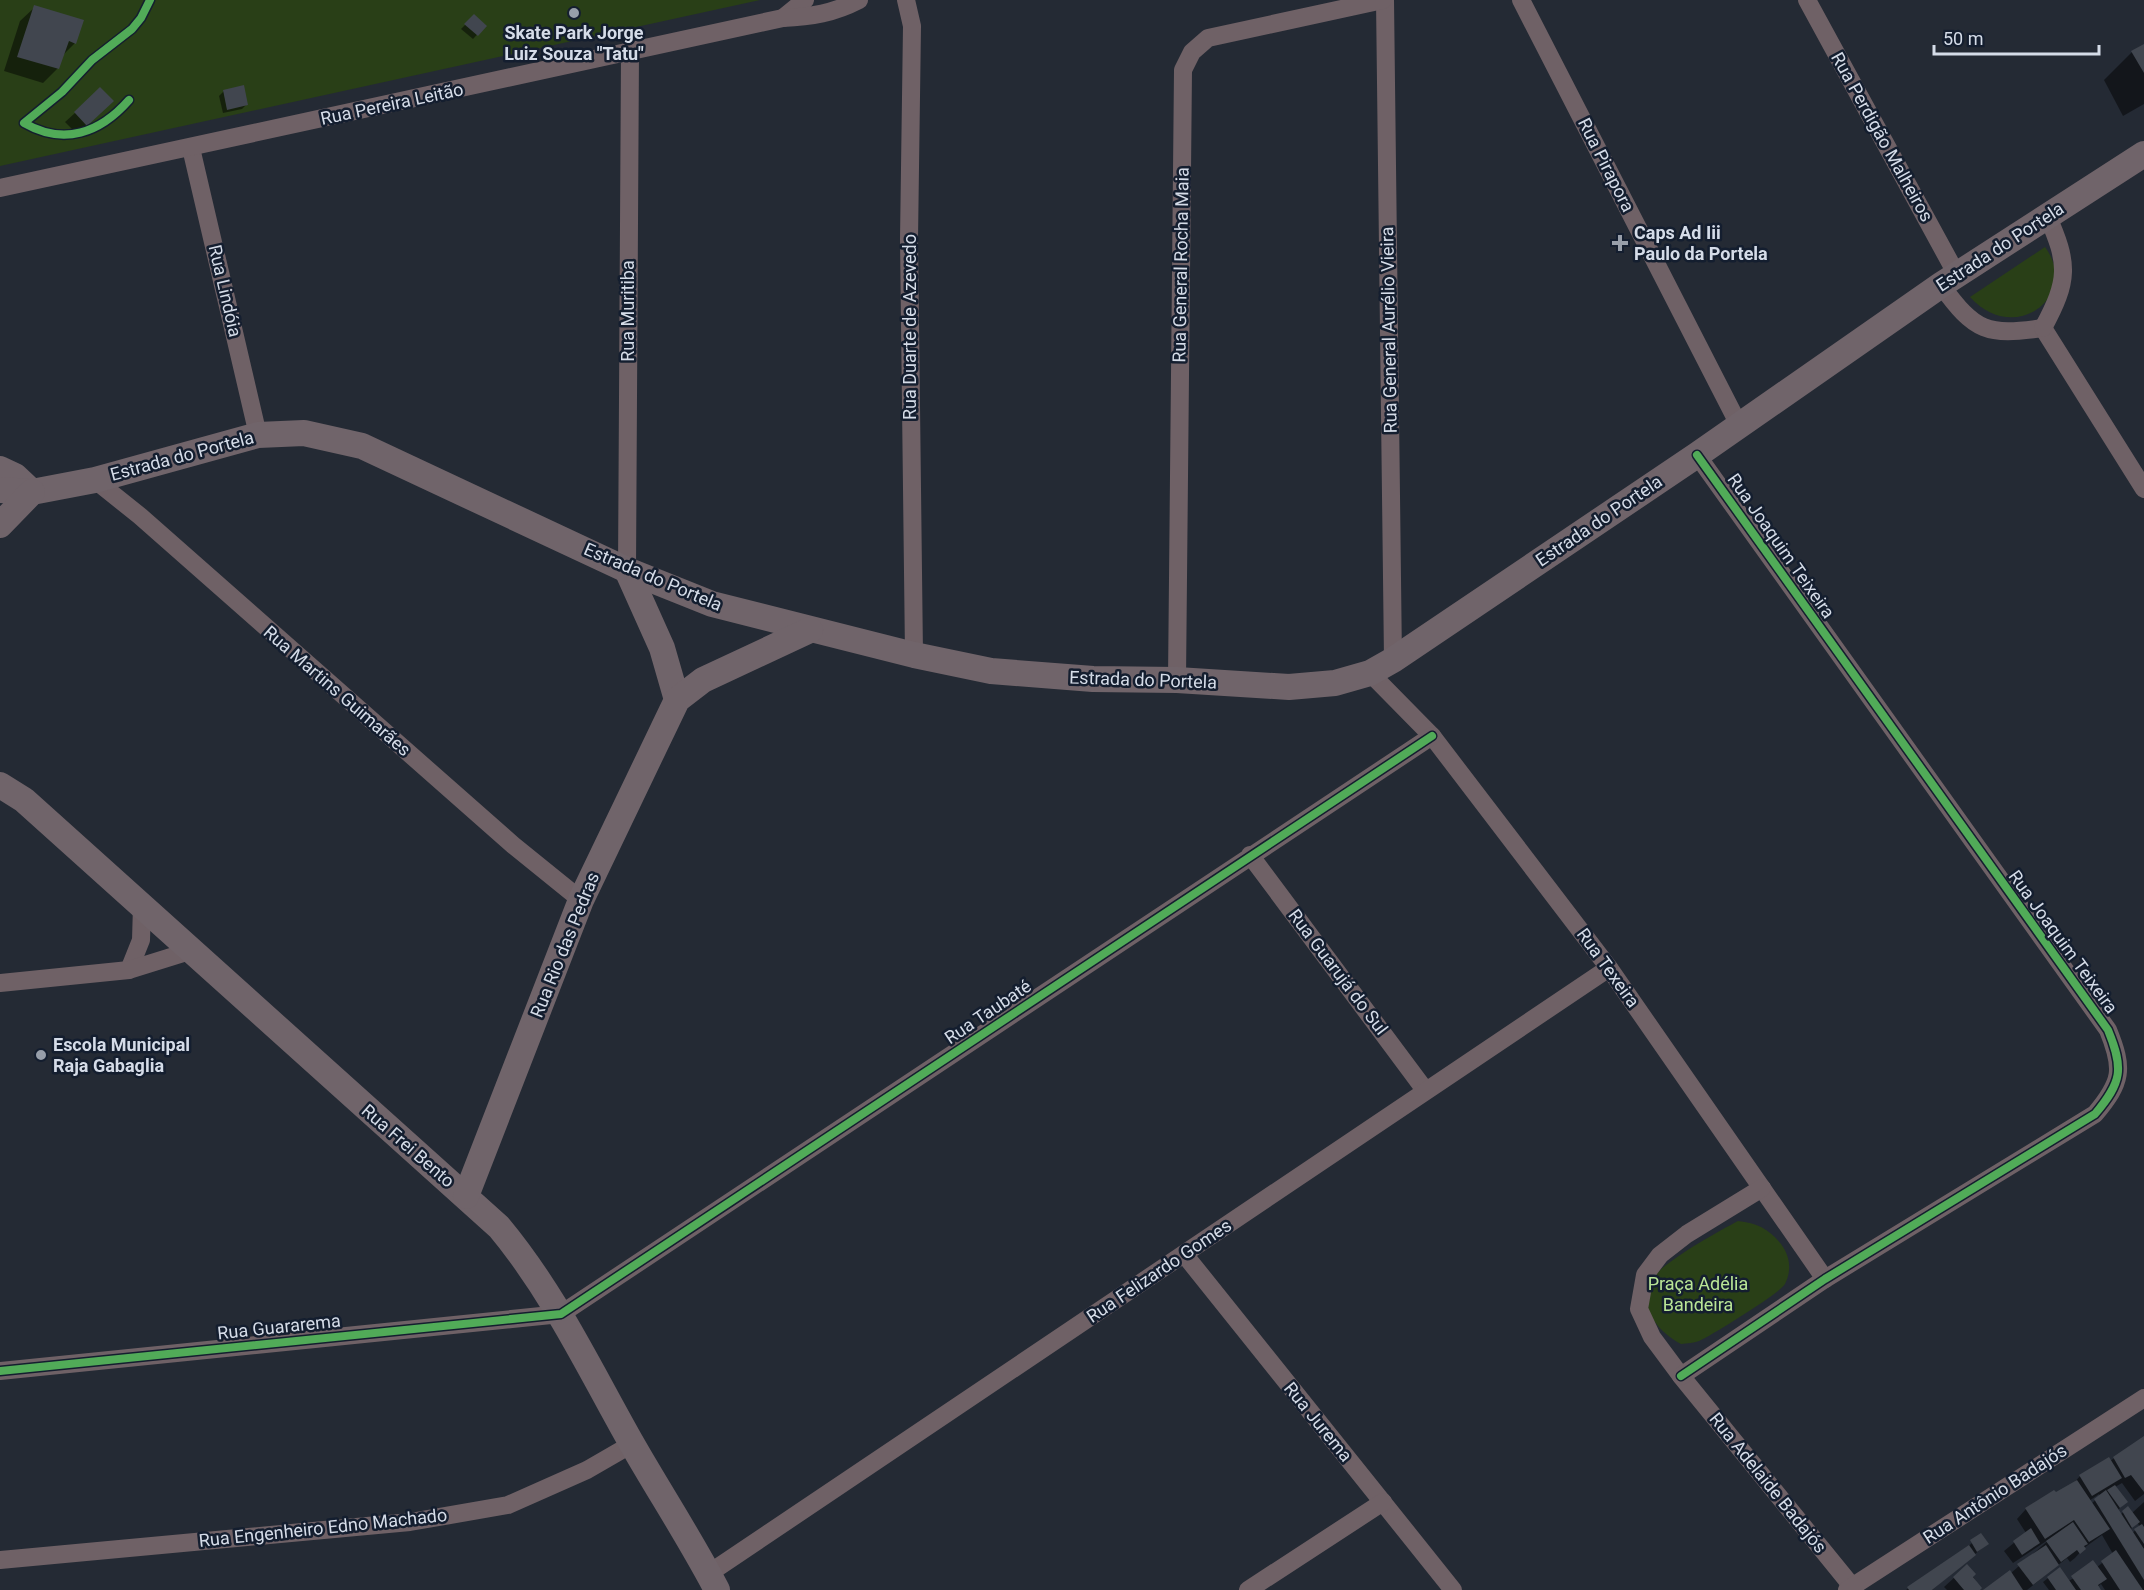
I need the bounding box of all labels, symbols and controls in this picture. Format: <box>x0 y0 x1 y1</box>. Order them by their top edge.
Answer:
marker: Skate Park Jorge Luiz Souza "Tatu" <box>567 6 581 20</box>
scale bar <box>1934 18 2099 56</box>
place label: Skate Park Jorge Luiz Souza "Tatu" <box>504 22 644 64</box>
text: 50 m <box>1943 28 1983 49</box>
street label: Rua Perdigão Malheiros <box>1827 48 1938 225</box>
street label: Rua Pereira Leitão <box>319 78 465 129</box>
street label: Rua Pirapora <box>1574 114 1639 215</box>
street label: Rua General Rocha Maia <box>1168 167 1193 363</box>
street label: Estrada do Portela <box>1932 198 2067 296</box>
place label: Caps Ad Iii Paulo da Portela <box>1634 222 1768 264</box>
street label: Rua General Aurélio Vieira <box>1376 226 1401 434</box>
street label: Rua Duarte de Azevedo <box>899 234 920 420</box>
marker: Caps Ad Iii Paulo da Portela <box>1611 234 1629 252</box>
street label: Rua Lindóia <box>205 243 246 339</box>
street label: Rua Muritiba <box>617 260 638 362</box>
street label: Estrada do Portela <box>108 426 256 485</box>
street label: Rua Joaquim Teixeira <box>1724 469 1839 622</box>
street label: Estrada do Portela <box>1532 471 1666 571</box>
street label: Estrada do Portela <box>581 538 725 615</box>
street label: Rua Martins Guimarães <box>260 621 415 760</box>
street label: Estrada do Portela <box>1069 666 1217 693</box>
street label: Rua Joaquim Teixeira <box>2004 866 2122 1017</box>
street label: Rua Rio das Pedras <box>526 869 603 1021</box>
street label: Rua Guarujá do Sul <box>1284 905 1392 1039</box>
street label: Rua Texeira <box>1573 924 1644 1011</box>
street label: Rua Taubaté <box>941 975 1035 1048</box>
place label: Escola Municipal Raja Gabaglia <box>53 1034 190 1076</box>
marker: Escola Municipal Raja Gabaglia <box>34 1048 48 1062</box>
street label: Rua Frei Bento <box>358 1100 459 1192</box>
street label: Rua Felizardo Gomes <box>1082 1214 1235 1327</box>
park label: Praça Adélia Bandeira <box>1648 1273 1748 1315</box>
street label: Rua Guararema <box>216 1310 342 1343</box>
street label: Rua Jurema <box>1280 1378 1357 1466</box>
street label: Rua Adelaide Badajós <box>1705 1408 1831 1557</box>
street label: Rua Antônio Badajós <box>1919 1439 2070 1548</box>
street label: Rua Engenheiro Edno Machado <box>198 1504 448 1551</box>

